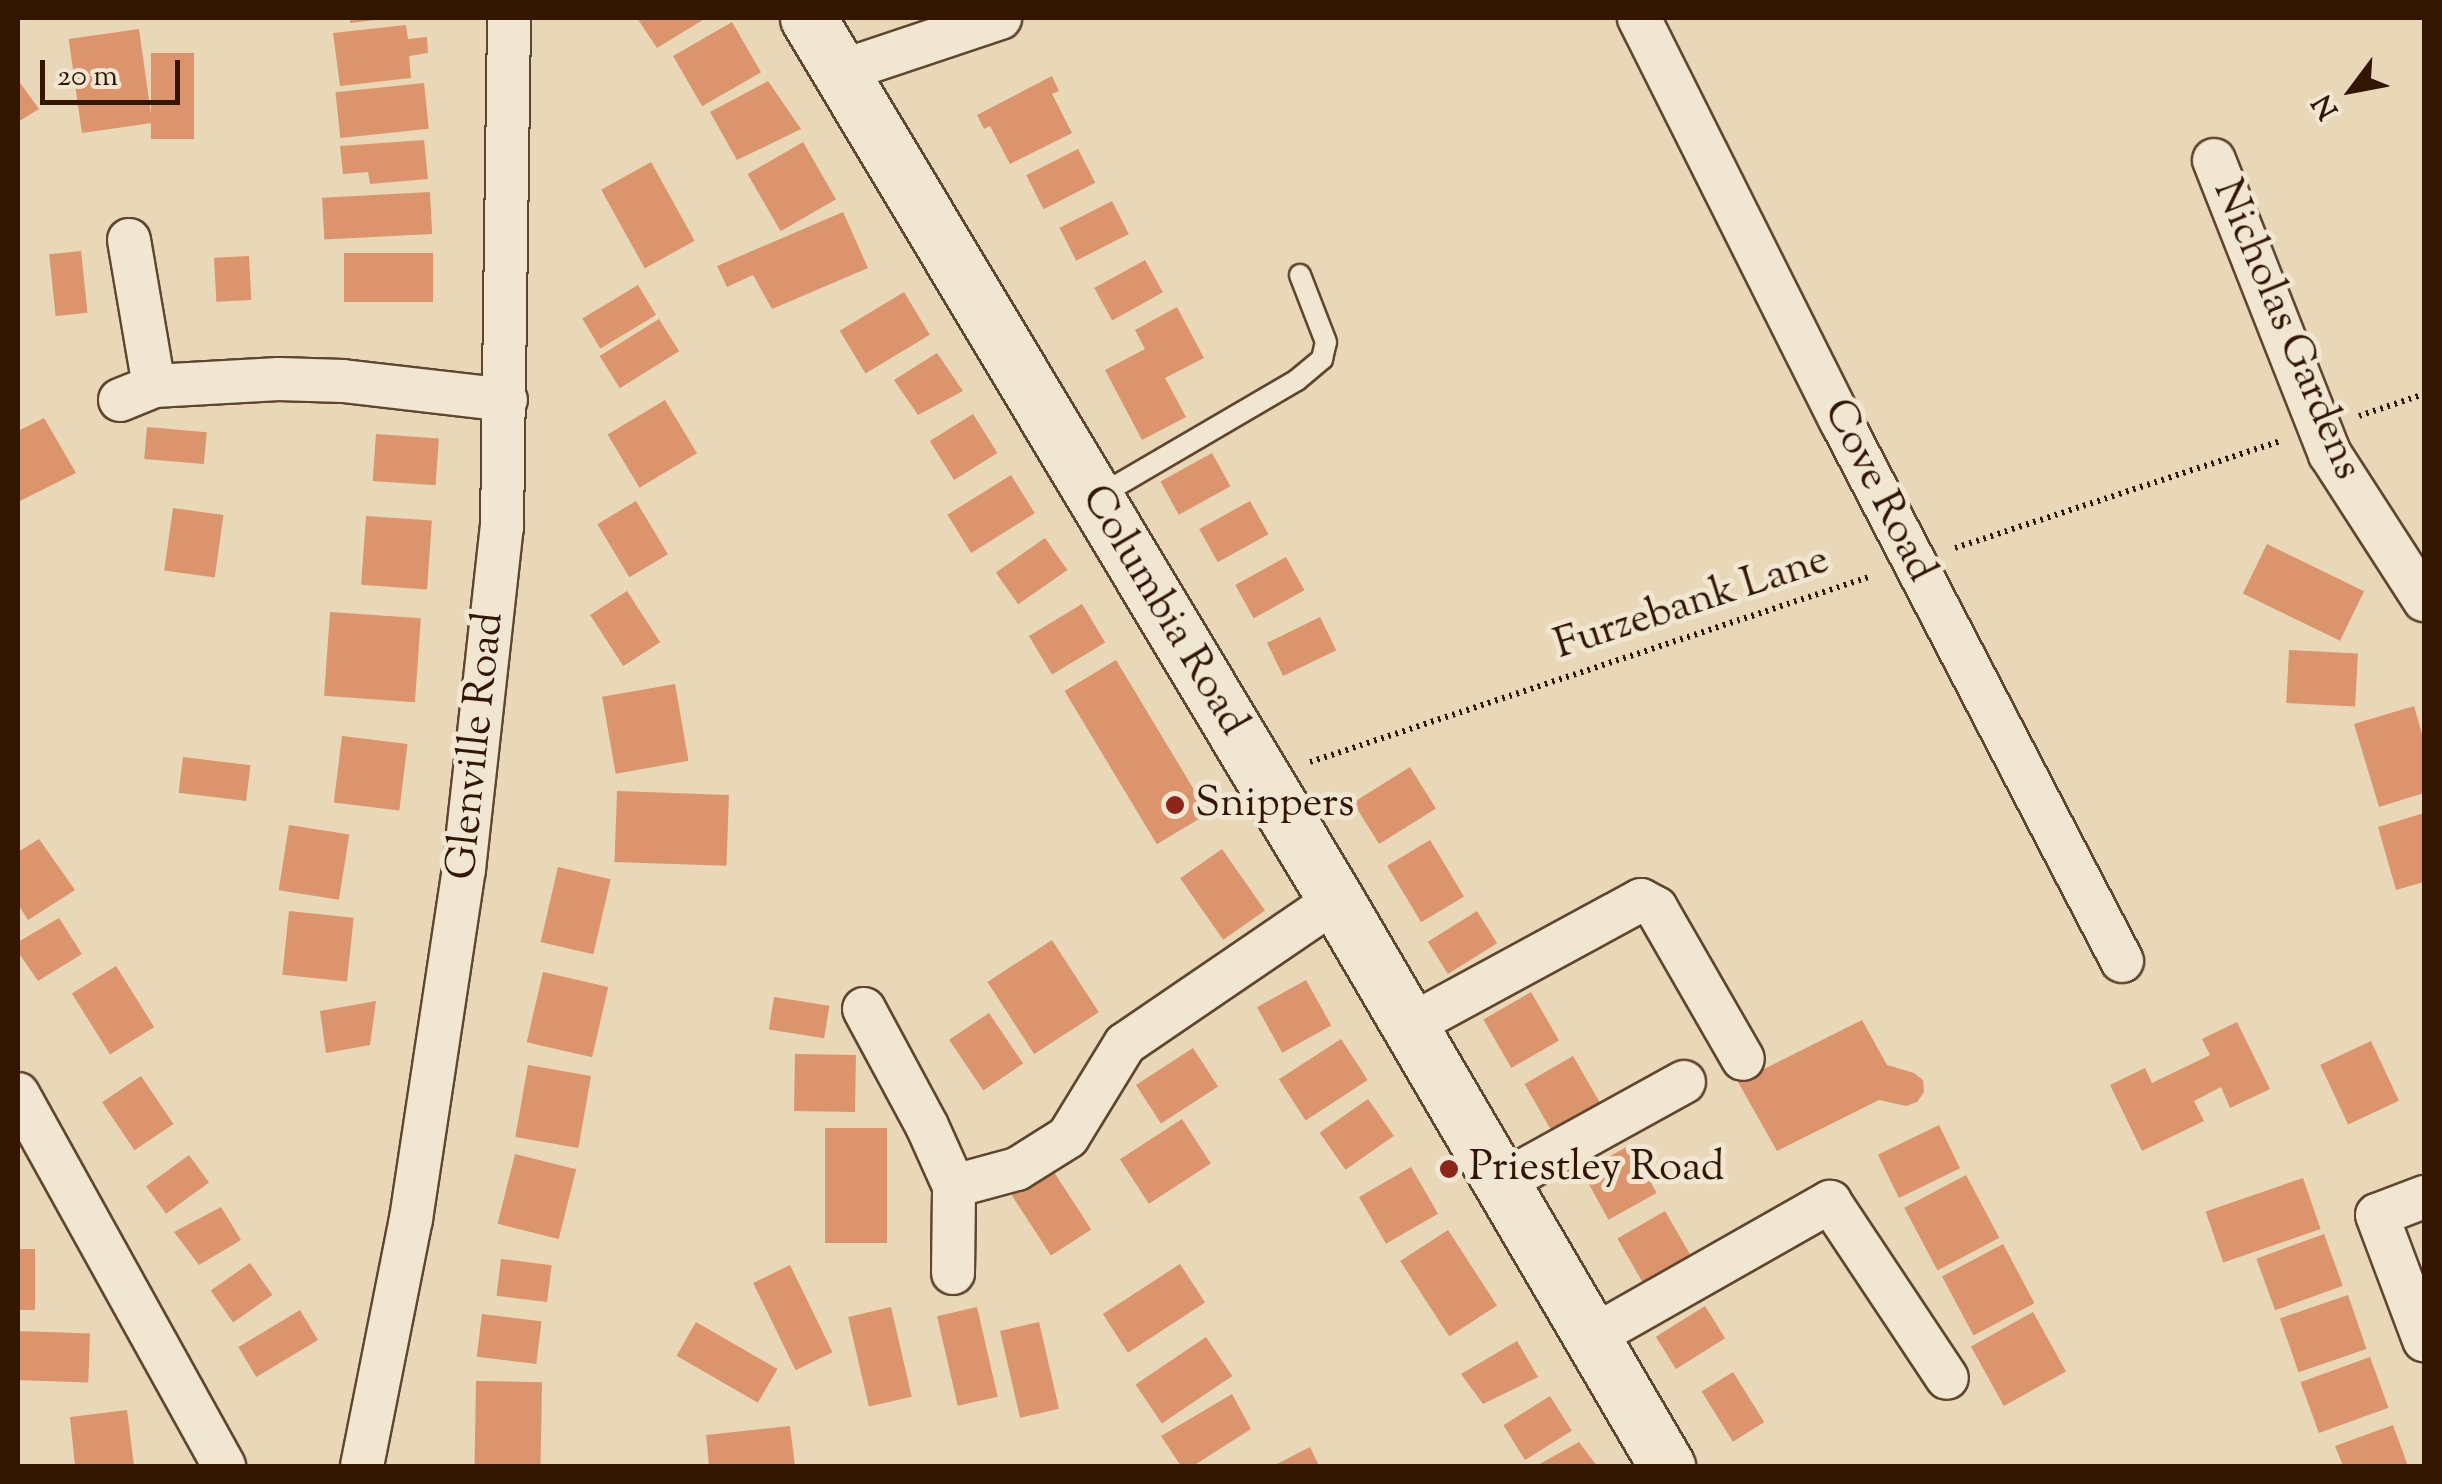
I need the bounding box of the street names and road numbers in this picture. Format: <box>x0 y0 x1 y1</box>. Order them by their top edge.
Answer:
street label: Nicholas Gardens <box>2200 173 2372 487</box>
street label: Cove Road <box>1811 391 1945 591</box>
street label: Columbia Road <box>1069 477 1257 745</box>
street label: Furzebank Lane <box>1549 536 1835 672</box>
street label: Glenville Road <box>438 610 516 882</box>

